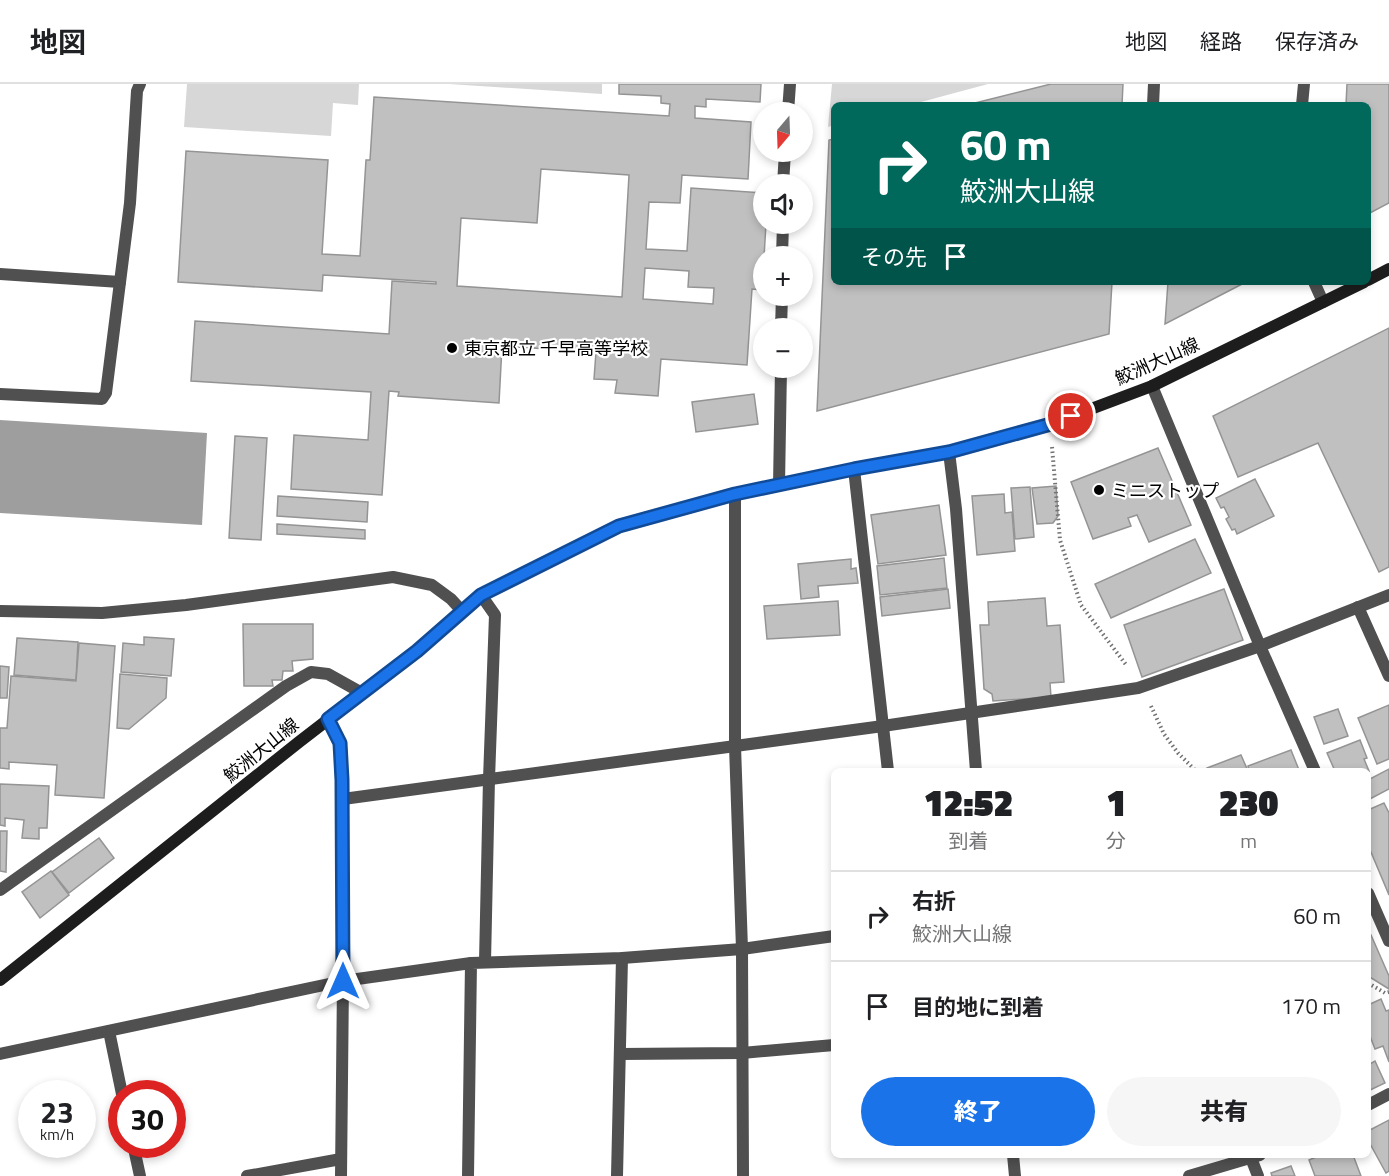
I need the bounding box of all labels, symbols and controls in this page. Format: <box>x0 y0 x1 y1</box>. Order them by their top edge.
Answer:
text: 地図 <box>30 20 86 63</box>
text: 地図 <box>1125 25 1167 57</box>
text: 経路 <box>1200 25 1242 57</box>
text: 保存済み <box>1275 25 1359 57</box>
north arrow <box>753 102 813 162</box>
map controls <box>753 102 813 378</box>
text: 60 m <box>960 112 1052 176</box>
icon: right <box>861 126 939 204</box>
text: 鮫洲大山線 <box>960 170 1095 211</box>
button: sound <box>753 174 813 234</box>
text: その先 <box>861 240 927 274</box>
icon: arrive <box>939 240 972 273</box>
button: + <box>753 246 813 306</box>
button: − <box>753 318 813 378</box>
street label: 鮫洲大山線 <box>1110 330 1204 392</box>
place label: 東京都立 千早高等学校 <box>464 335 648 362</box>
marker: 東京都立 千早高等学校 <box>445 341 459 355</box>
pin <box>1045 390 1096 441</box>
icon: arrive <box>1054 399 1087 432</box>
place label: ミニストップ <box>1111 477 1219 504</box>
marker: ミニストップ <box>1092 483 1106 497</box>
street label: 鮫洲大山線 <box>218 711 304 789</box>
text: 12:52 <box>924 775 1013 830</box>
text: 1 <box>1106 775 1126 830</box>
text: 230 <box>1219 775 1278 830</box>
text: 到着 <box>949 825 989 856</box>
text: 分 <box>1106 825 1126 856</box>
text: m <box>1240 825 1257 856</box>
text: 右折 <box>912 884 956 918</box>
text: 60 m <box>1293 899 1341 933</box>
icon: right <box>861 900 894 933</box>
text: 鮫洲大山線 <box>912 918 1012 949</box>
position arrow <box>311 949 375 1013</box>
text: 170 m <box>1281 989 1341 1023</box>
icon: arrive <box>861 990 894 1023</box>
text: 目的地に到着 <box>912 990 1044 1024</box>
button: 終了 <box>861 1077 1095 1146</box>
button: 共有 <box>1107 1077 1341 1146</box>
speed limit sign: 30 <box>108 1080 186 1158</box>
text: 23 <box>40 1089 74 1135</box>
text: km/h <box>40 1123 74 1146</box>

